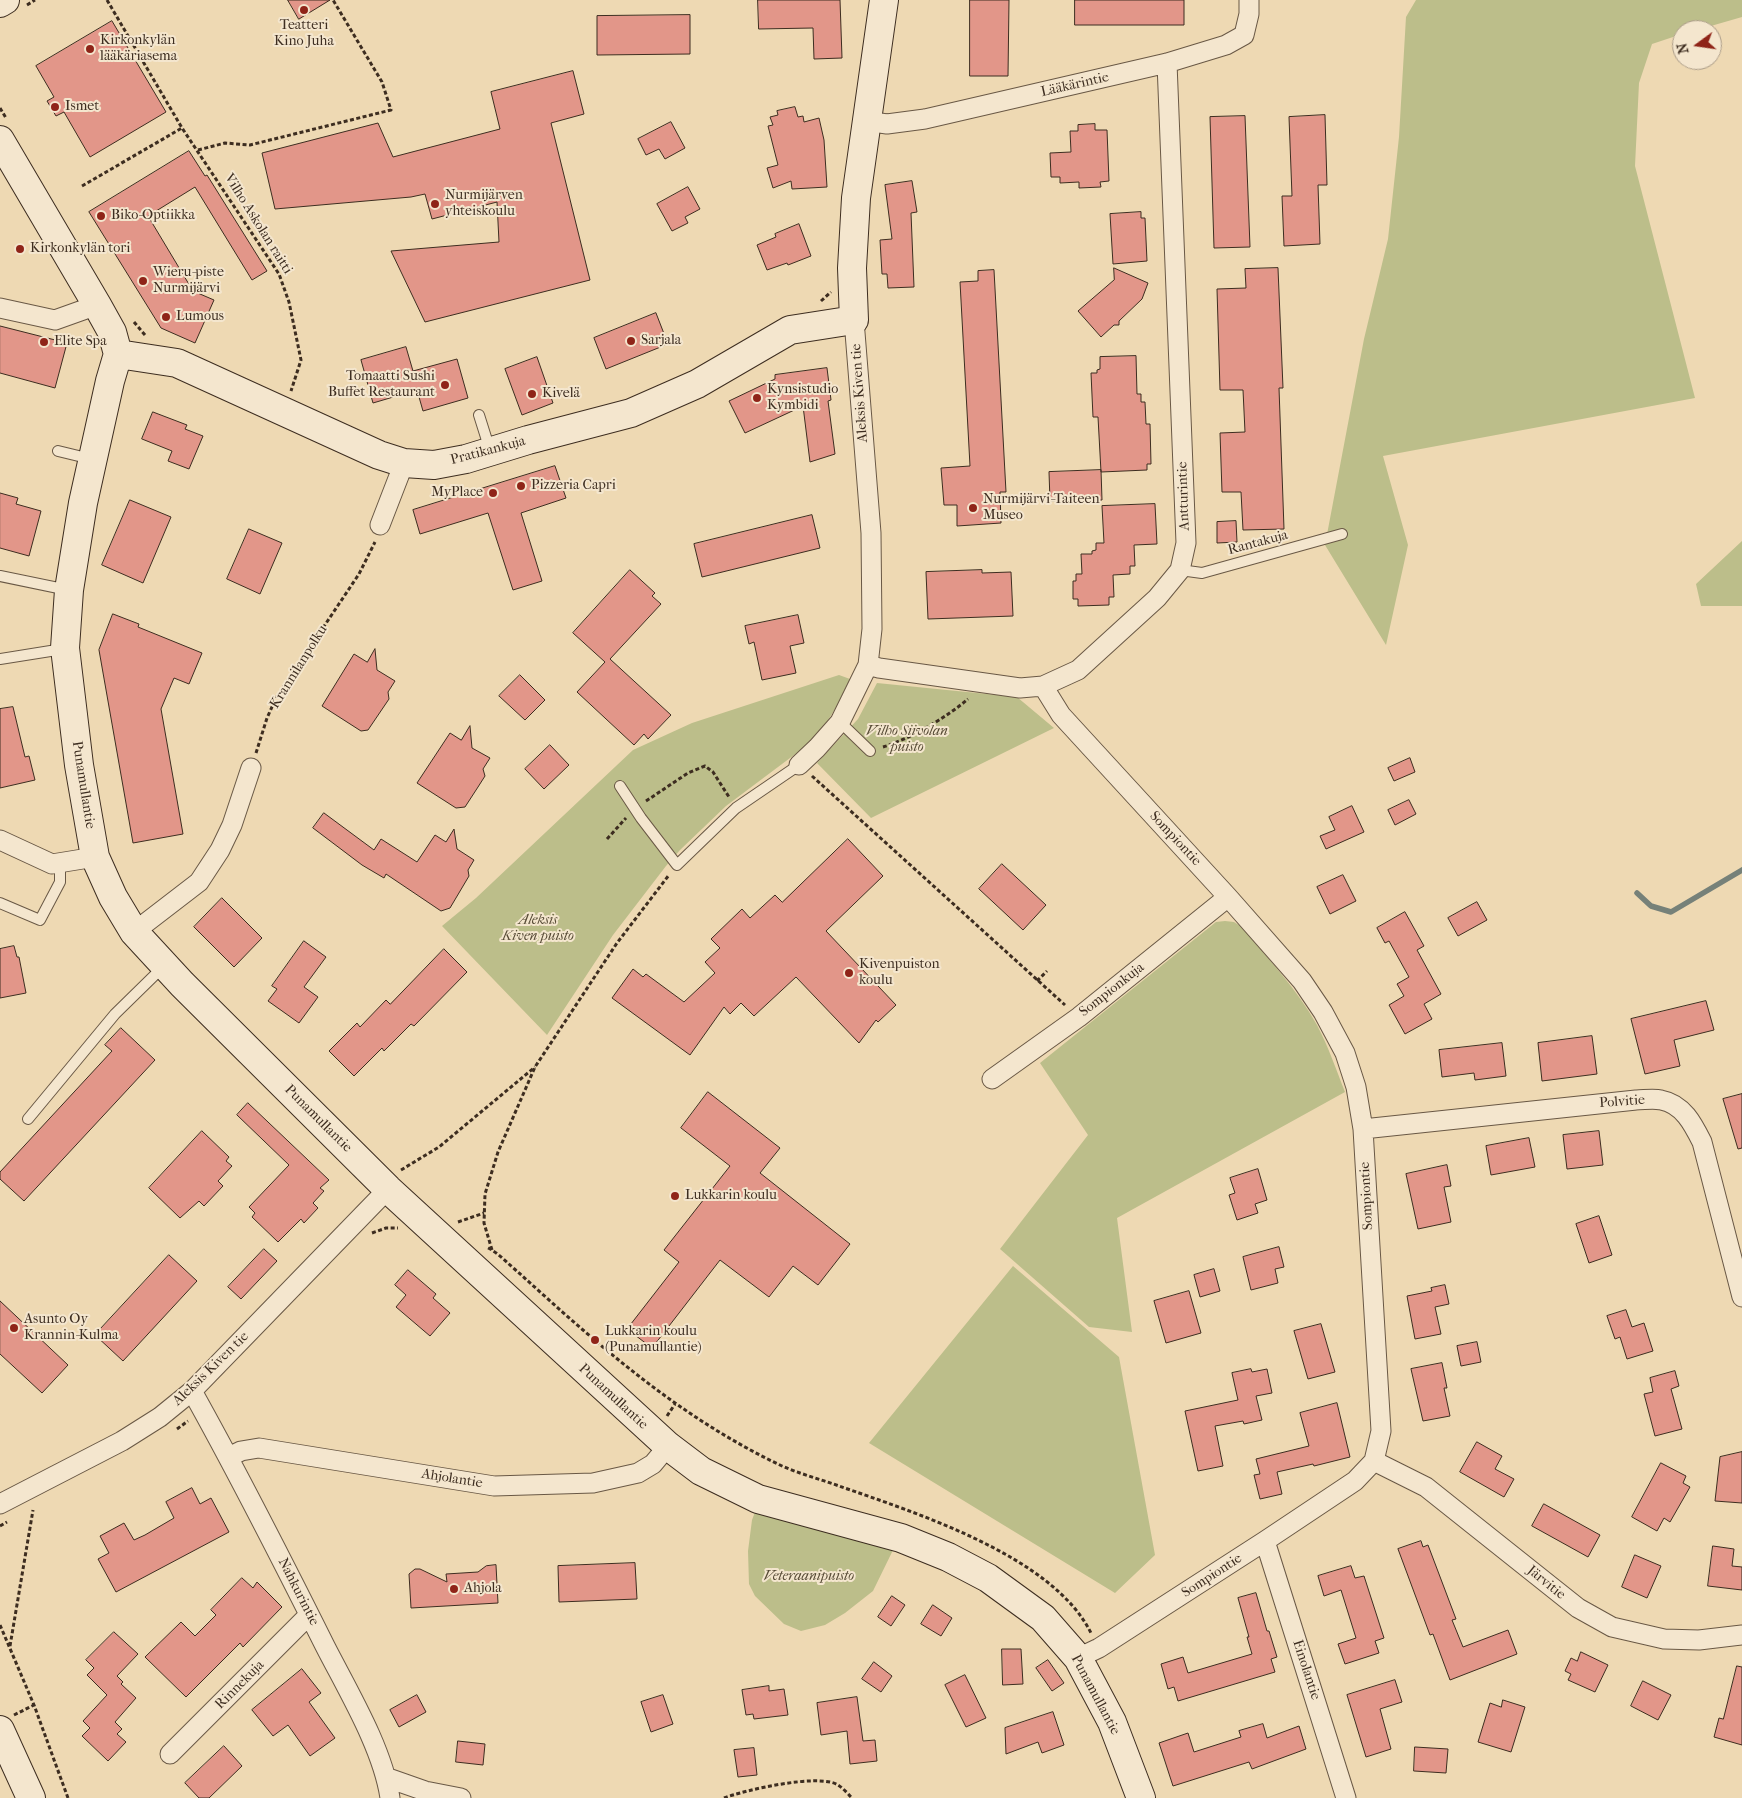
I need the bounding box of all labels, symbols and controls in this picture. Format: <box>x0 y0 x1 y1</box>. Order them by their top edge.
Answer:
marker: Teatteri Kino Juha <box>298 4 310 16</box>
place label: Teatteri Kino Juha <box>274 18 334 50</box>
north arrow <box>1672 20 1722 70</box>
place label: Kirkonkylän lääkäriasema <box>100 33 177 65</box>
text: N <box>1673 41 1692 56</box>
marker: Kirkonkylän lääkäriasema <box>84 43 96 55</box>
street label: Lääkärintie <box>1039 69 1111 101</box>
place label: Ismet <box>65 99 99 115</box>
marker: Ismet <box>49 101 61 113</box>
street label: Vilho Askolan raitti <box>220 171 296 277</box>
place label: Nurmijärven yhteiskoulu <box>445 188 523 220</box>
marker: Nurmijärven yhteiskoulu <box>429 198 441 210</box>
place label: Biko-Optiikka <box>111 208 195 224</box>
marker: Biko-Optiikka <box>95 210 107 222</box>
place label: Kirkonkylän tori <box>30 241 130 257</box>
marker: Kirkonkylän tori <box>14 243 26 255</box>
place label: Wieru-piste Nurmijärvi <box>153 265 224 298</box>
marker: Wieru-piste Nurmijärvi <box>137 275 149 287</box>
place label: Lumous <box>176 309 224 325</box>
marker: Lumous <box>160 311 172 323</box>
place label: Sarjala <box>641 333 681 349</box>
place label: Elite Spa <box>54 334 107 350</box>
marker: Sarjala <box>625 335 637 347</box>
marker: Elite Spa <box>38 336 50 348</box>
street label: Aleksis Kiven tie <box>848 343 872 443</box>
place label: Tomaatti Sushi Buffet Restaurant <box>328 369 435 402</box>
marker: Tomaatti Sushi Buffet Restaurant <box>439 379 451 391</box>
place label: Kynsistudio Kymbidi <box>767 382 838 414</box>
place label: Kivelä <box>542 386 580 402</box>
marker: Kivelä <box>526 388 538 400</box>
marker: Kynsistudio Kymbidi <box>751 392 763 404</box>
street label: Pratikankuja <box>449 433 527 469</box>
street label: Antturintie <box>1174 461 1194 531</box>
place label: Pizzeria Capri <box>531 478 616 494</box>
marker: Pizzeria Capri <box>515 480 527 492</box>
place label: MyPlace <box>431 485 483 501</box>
marker: MyPlace <box>487 487 499 499</box>
place label: Nurmijärvi-Taiteen Museo <box>983 492 1100 524</box>
marker: Nurmijärvi-Taiteen Museo <box>967 502 979 514</box>
street label: Rantakuja <box>1226 527 1290 559</box>
street label: Krannilanpolku <box>267 622 331 712</box>
park label: Vilho Siivolan puisto <box>866 724 948 756</box>
street label: Punamullantie <box>68 740 98 830</box>
street label: Sompiontie <box>1146 808 1204 870</box>
park label: Aleksis Kiven puisto <box>502 913 574 946</box>
place label: Kivenpuiston koulu <box>859 957 940 990</box>
street label: Sompionkuja <box>1076 959 1148 1021</box>
marker: Kivenpuiston koulu <box>843 967 855 979</box>
street label: Punamullantie <box>281 1082 355 1156</box>
street label: Polvitie <box>1599 1092 1645 1112</box>
street label: Sompiontie <box>1357 1161 1377 1231</box>
place label: Lukkarin koulu <box>685 1188 777 1204</box>
marker: Lukkarin koulu <box>669 1190 681 1202</box>
place label: Asunto Oy Krannin-Kulma <box>24 1312 119 1344</box>
marker: Asunto Oy Krannin-Kulma <box>8 1322 20 1334</box>
place label: Lukkarin koulu (Punamullantie) <box>605 1324 702 1356</box>
street label: Aleksis Kiven tie <box>169 1329 253 1409</box>
marker: Lukkarin koulu (Punamullantie) <box>589 1334 601 1346</box>
street label: Punamullantie <box>575 1361 651 1433</box>
street label: Ahjolantie <box>420 1466 484 1492</box>
street label: Sompiontie <box>1179 1550 1245 1602</box>
street label: Nahkurintie <box>274 1555 322 1629</box>
street label: Järvitie <box>1523 1562 1569 1604</box>
park label: Veteraanipuisto <box>764 1569 854 1585</box>
place label: Ahjola <box>464 1581 502 1597</box>
marker: Ahjola <box>448 1583 460 1595</box>
street label: Einolantie <box>1288 1638 1324 1702</box>
street label: Punamullantie <box>1067 1652 1123 1738</box>
street label: Rinnekuja <box>212 1657 268 1713</box>

